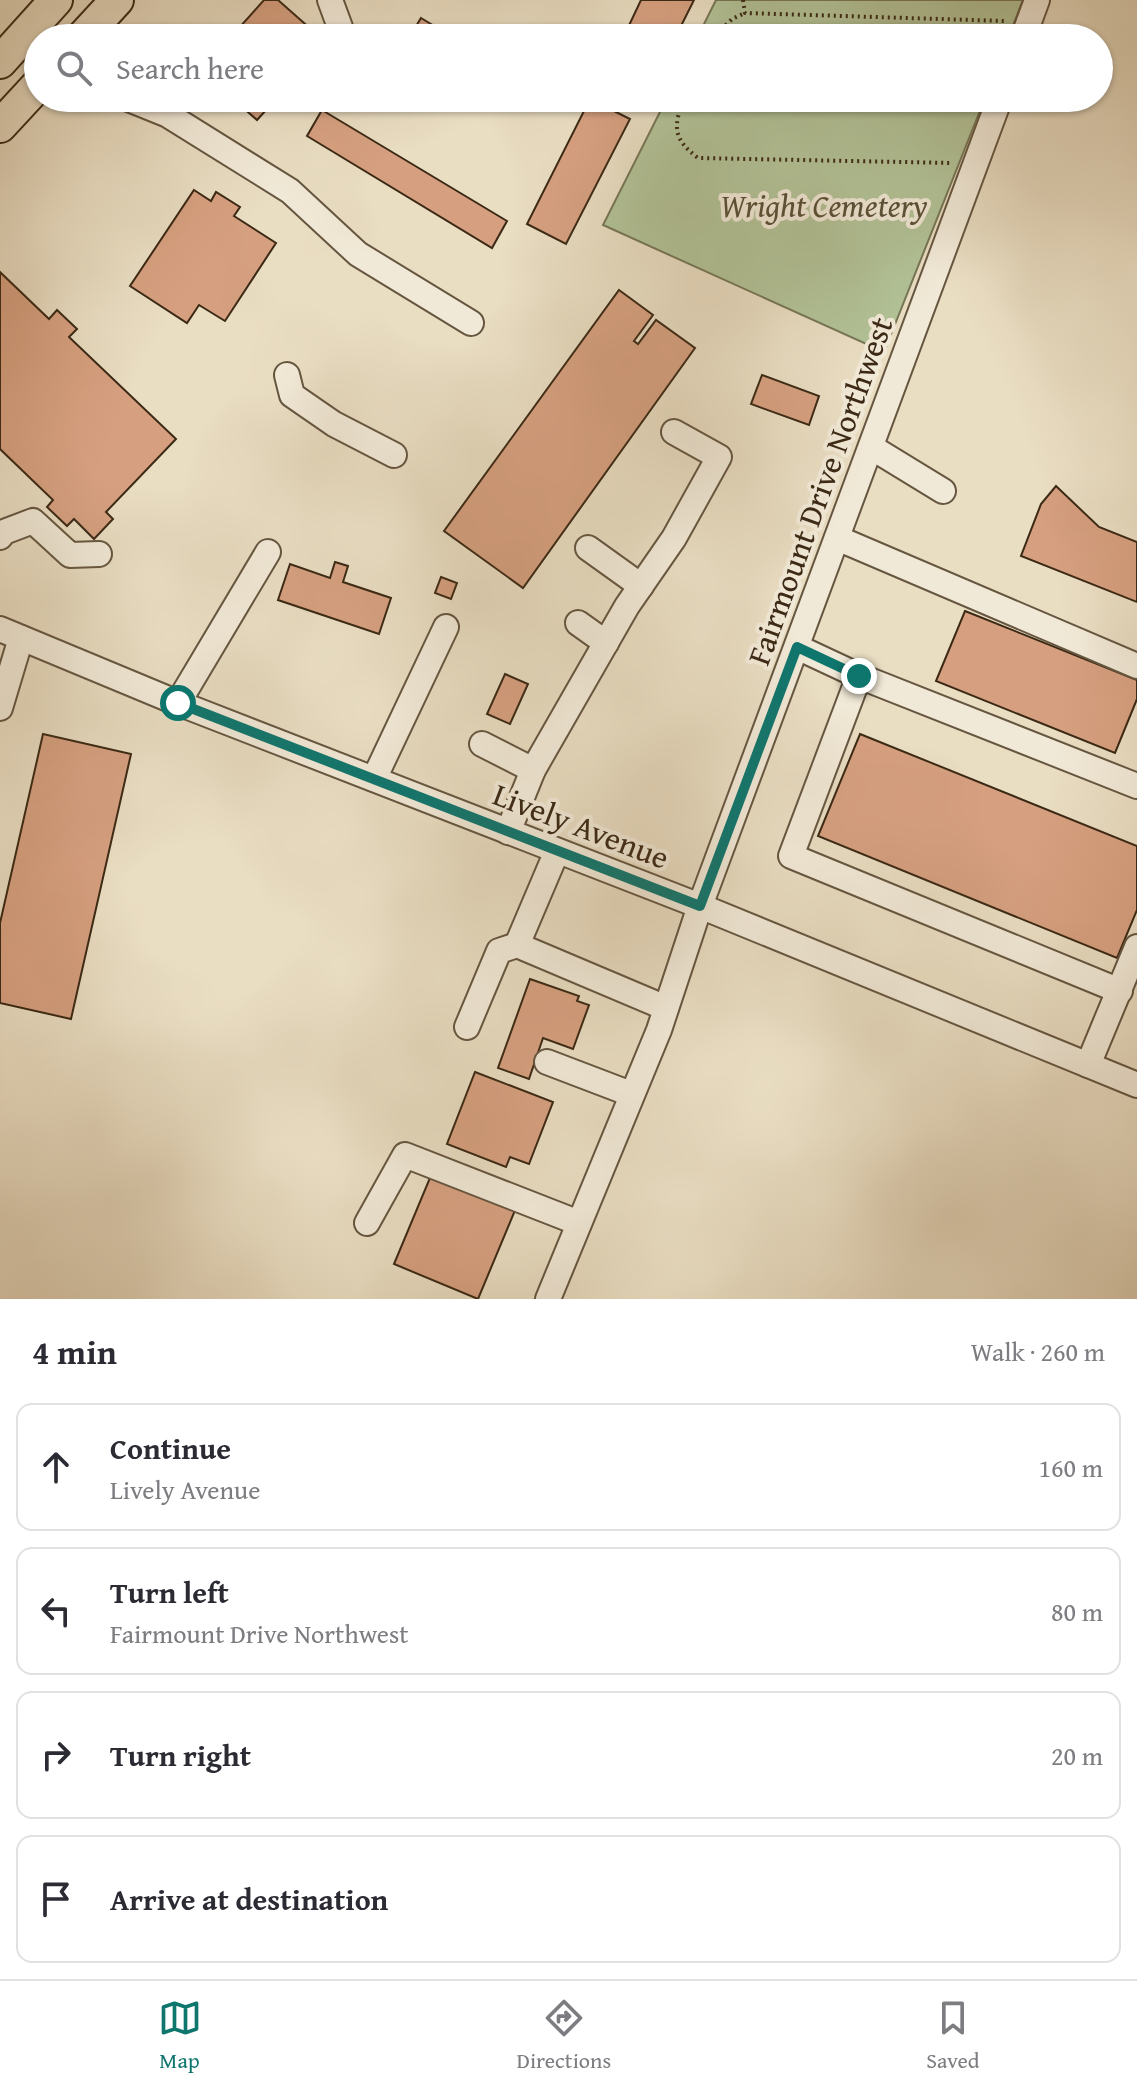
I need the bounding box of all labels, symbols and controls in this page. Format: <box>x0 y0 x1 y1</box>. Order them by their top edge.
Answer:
search box <box>24 24 1113 112</box>
icon: search <box>52 46 96 90</box>
text: Search here <box>116 46 264 90</box>
park label: Wright Cemetery <box>721 182 928 229</box>
street label: Fairmount Drive Northwest <box>735 310 904 671</box>
route end <box>841 658 877 694</box>
route start <box>160 685 196 721</box>
street label: Lively Avenue <box>486 770 676 881</box>
text: 4 min <box>32 1327 117 1376</box>
text: Walk · 260 m <box>971 1332 1105 1371</box>
text: Continue <box>110 1426 231 1470</box>
icon: ahead <box>34 1445 78 1489</box>
text: 160 m <box>1038 1448 1103 1487</box>
text: Lively Avenue <box>110 1470 260 1509</box>
text: Turn left <box>110 1570 229 1614</box>
icon: left <box>34 1589 78 1633</box>
text: 80 m <box>1051 1592 1103 1631</box>
text: Fairmount Drive Northwest <box>110 1614 409 1653</box>
icon: right <box>34 1733 78 1777</box>
text: Turn right <box>110 1733 251 1777</box>
text: 20 m <box>1051 1736 1103 1775</box>
icon: arrive <box>34 1877 78 1921</box>
text: Arrive at destination <box>110 1877 388 1921</box>
tab: Map <box>158 1996 202 2076</box>
tab: Directions <box>517 1996 611 2076</box>
tab: Saved <box>926 1996 979 2076</box>

